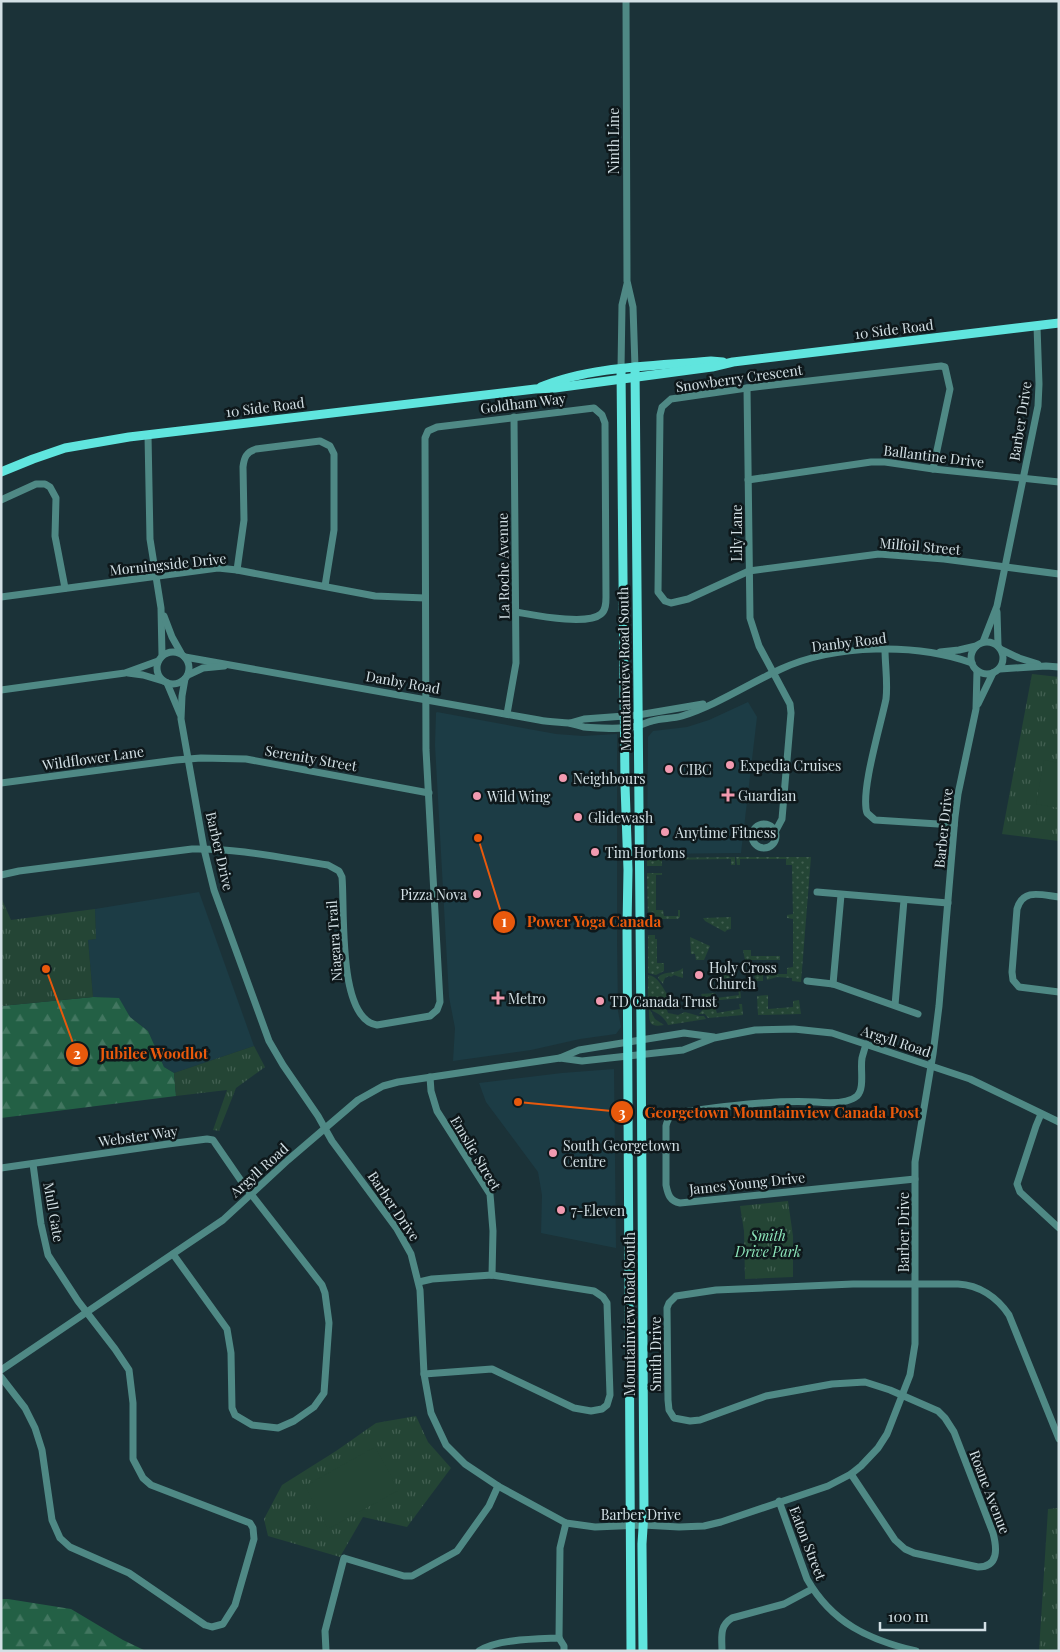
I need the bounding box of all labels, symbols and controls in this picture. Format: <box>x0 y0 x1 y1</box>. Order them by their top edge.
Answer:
street label: Ninth Line <box>604 108 623 174</box>
street label: 10 Side Road <box>853 315 935 343</box>
street label: Snowberry Crescent <box>674 360 805 396</box>
street label: Barber Drive <box>1004 380 1036 462</box>
street label: Goldham Way <box>479 388 567 418</box>
street label: 10 Side Road <box>224 393 306 421</box>
street label: Ballantine Drive <box>883 440 985 472</box>
street label: Lily Lane <box>727 504 746 562</box>
street label: La Roche Avenue <box>493 513 513 619</box>
street label: Milfoil Street <box>879 533 962 559</box>
street label: Morningside Drive <box>109 548 227 580</box>
street label: Mountainview Road South <box>613 586 635 751</box>
street label: Danby Road <box>811 628 887 656</box>
street label: Danby Road <box>364 666 442 698</box>
street label: Wildflower Lane <box>40 741 145 775</box>
street label: Serenity Street <box>264 741 359 776</box>
place label: Expedia Cruises <box>740 756 841 775</box>
marker: Expedia Cruises <box>724 759 736 771</box>
place label: CIBC <box>679 760 712 779</box>
marker: CIBC <box>663 763 675 775</box>
place label: Neighbours <box>573 769 646 788</box>
marker: Neighbours <box>557 772 569 784</box>
place label: Guardian <box>738 786 797 805</box>
place label: Wild Wing <box>486 787 551 806</box>
street label: Barber Drive <box>929 787 957 869</box>
marker: Guardian <box>722 789 734 801</box>
marker: Wild Wing <box>471 790 483 802</box>
place label: Glidewash <box>588 808 654 827</box>
street label: Barber Drive <box>202 810 238 892</box>
marker: Glidewash <box>572 811 584 823</box>
place label: Anytime Fitness <box>674 823 776 842</box>
marker: Anytime Fitness <box>659 826 671 838</box>
place label: Tim Hortons <box>605 843 685 862</box>
marker: Tim Hortons <box>589 846 601 858</box>
place label: Pizza Nova <box>400 885 467 904</box>
marker: Pizza Nova <box>471 888 483 900</box>
street label: Niagara Trail <box>322 900 346 982</box>
callout: Power Yoga Canada <box>491 907 671 937</box>
text: 1 <box>501 911 507 931</box>
text: Power Yoga Canada <box>527 911 661 931</box>
place label: Holy Cross Church <box>709 958 777 993</box>
marker: Holy Cross Church <box>693 969 705 981</box>
place label: Metro <box>508 989 546 1008</box>
marker: Metro <box>492 992 504 1004</box>
place label: TD Canada Trust <box>610 992 718 1011</box>
marker: TD Canada Trust <box>594 995 606 1007</box>
street label: Argyll Road <box>858 1020 933 1061</box>
callout: Jubilee Woodlot <box>65 1039 218 1069</box>
text: 2 <box>73 1043 81 1063</box>
text: Jubilee Woodlot <box>99 1043 209 1063</box>
callout: Georgetown Mountainview Canada Post <box>609 1097 930 1127</box>
text: 3 <box>618 1102 626 1122</box>
text: Georgetown Mountainview Canada Post <box>644 1102 920 1122</box>
street label: Emslie Street <box>446 1112 506 1195</box>
street label: Webster Way <box>96 1121 179 1151</box>
place label: South Georgetown Centre <box>563 1136 681 1171</box>
street label: Argyll Road <box>225 1139 292 1202</box>
marker: South Georgetown Centre <box>547 1147 559 1159</box>
street label: Barber Drive <box>364 1167 424 1245</box>
street label: James Young Drive <box>687 1167 806 1199</box>
street label: Mull Gate <box>39 1181 69 1243</box>
street label: Barber Drive <box>894 1192 913 1272</box>
place label: 7-Eleven <box>571 1201 626 1220</box>
marker: 7-Eleven <box>555 1204 567 1216</box>
park label: Smith Drive Park <box>734 1226 801 1261</box>
street label: Mountainview Road South <box>620 1231 639 1396</box>
street label: Smith Drive <box>646 1316 665 1392</box>
street label: Roane Avenue <box>965 1447 1015 1537</box>
street label: Eaton Street <box>785 1503 831 1584</box>
street label: Barber Drive <box>601 1505 681 1524</box>
scale bar <box>880 1600 985 1632</box>
text: 100 m <box>888 1606 929 1626</box>

